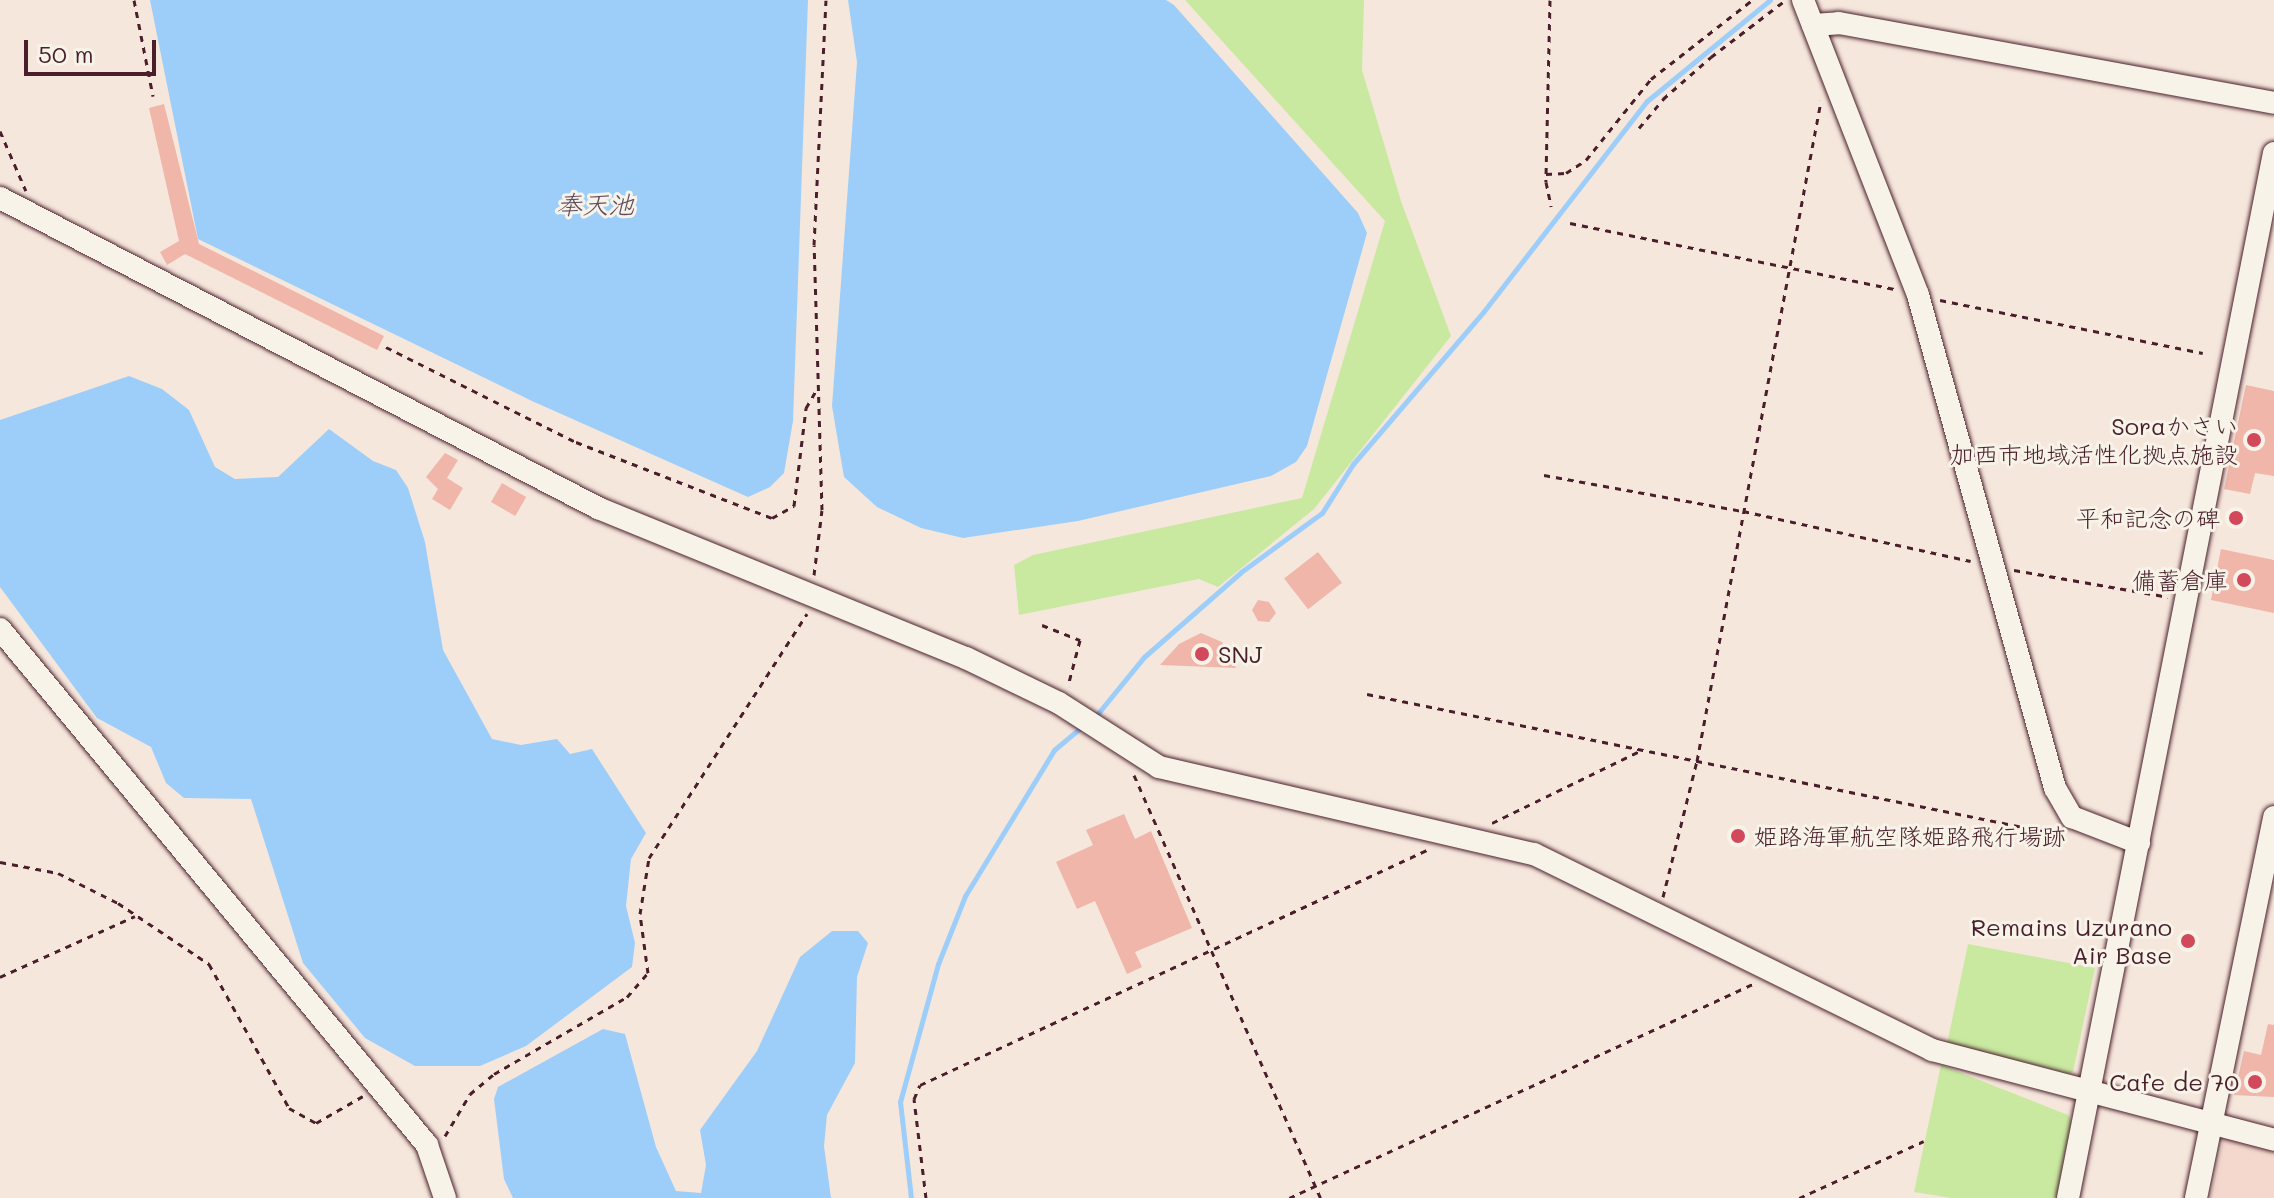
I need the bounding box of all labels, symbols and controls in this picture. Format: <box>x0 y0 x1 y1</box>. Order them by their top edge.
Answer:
scale bar <box>28 24 160 74</box>
text: 50 m <box>38 38 94 69</box>
water label: 奉天池 <box>556 189 634 221</box>
place label: Soraかさい 加西市地域活性化拠点施設 <box>1950 412 2238 468</box>
marker: Soraかさい 加西市地域活性化拠点施設 <box>2245 431 2263 449</box>
place label: 平和記念の碑 <box>2076 504 2220 532</box>
marker: 平和記念の碑 <box>2227 509 2245 527</box>
place label: 備蓄倉庫 <box>2132 566 2228 594</box>
marker: 備蓄倉庫 <box>2235 571 2253 589</box>
place label: SNJ <box>1218 640 1262 668</box>
marker: SNJ <box>1193 645 1211 663</box>
place label: 姫路海軍航空隊姫路飛行場跡 <box>1754 822 2066 850</box>
marker: 姫路海軍航空隊姫路飛行場跡 <box>1729 827 1747 845</box>
place label: Remains Uzurano Air Base <box>1971 913 2172 969</box>
marker: Remains Uzurano Air Base <box>2179 932 2197 950</box>
place label: Cafe de 70 <box>2109 1068 2239 1096</box>
marker: Cafe de 70 <box>2246 1073 2264 1091</box>

